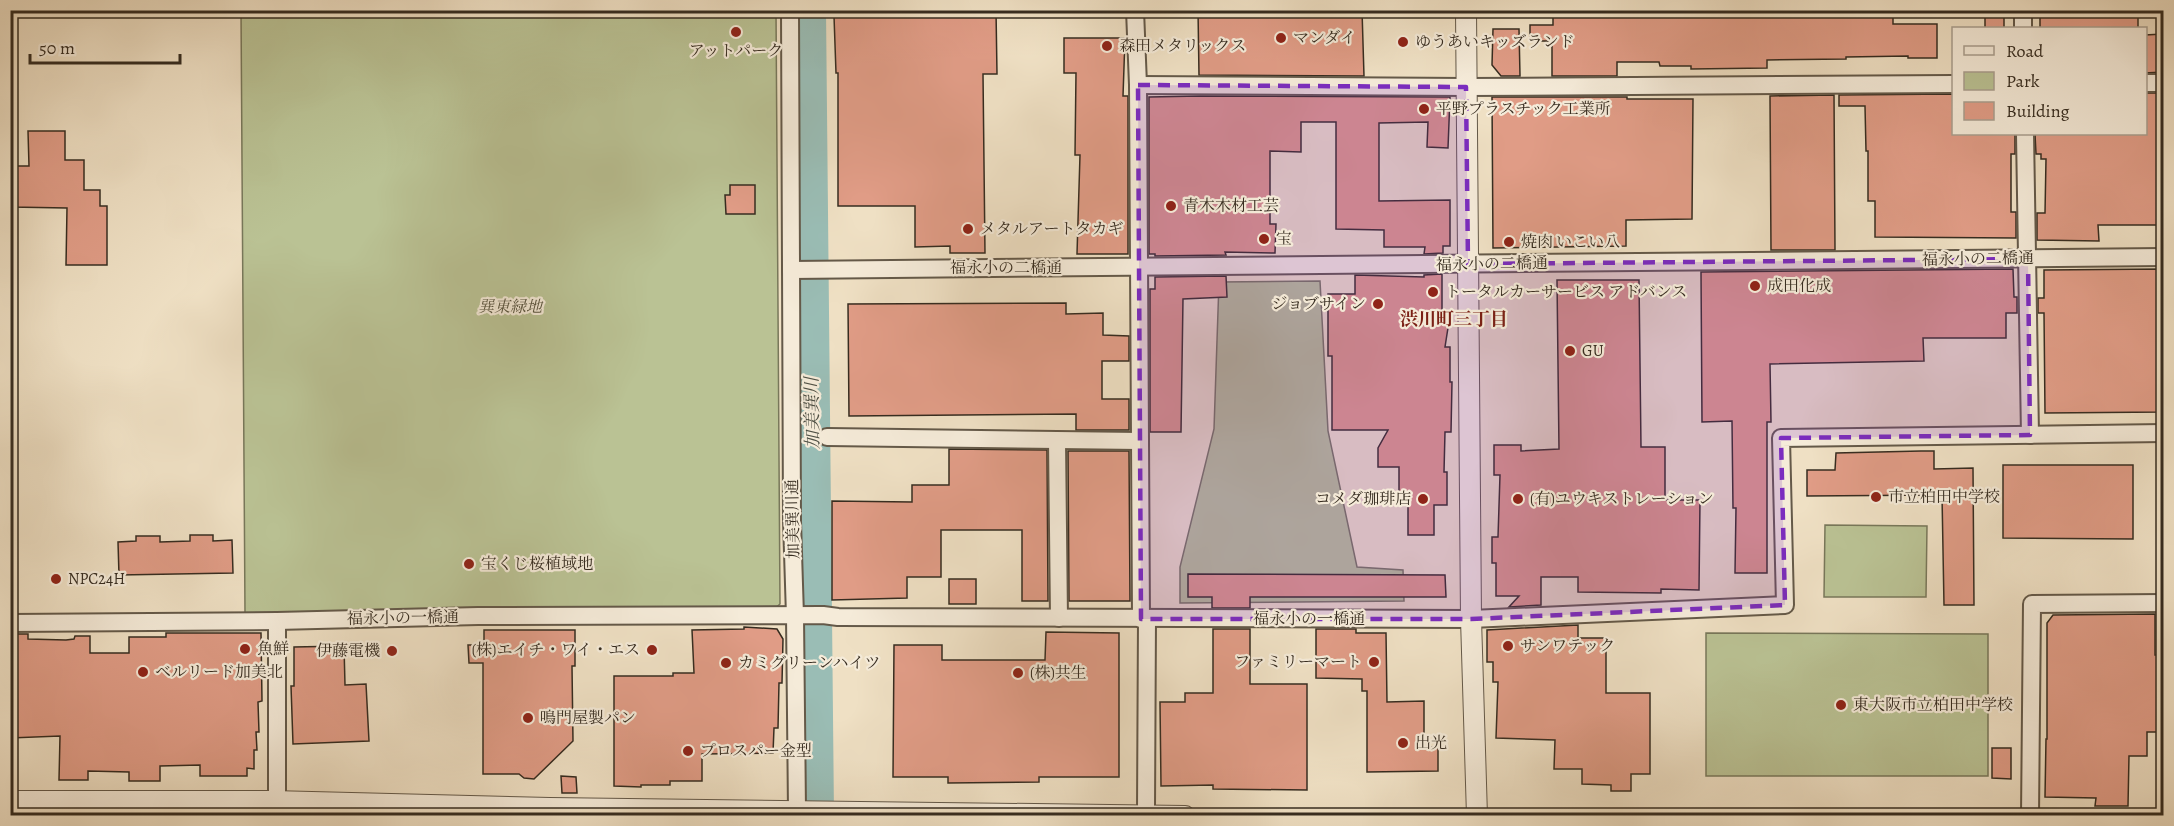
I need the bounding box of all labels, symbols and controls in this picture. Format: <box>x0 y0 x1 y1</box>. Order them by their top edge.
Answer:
marker: アットパーク <box>729 25 743 39</box>
scale bar <box>30 27 180 65</box>
place label: マンダイ <box>1293 27 1356 49</box>
legend <box>1952 27 2147 135</box>
marker: マンダイ <box>1274 31 1288 45</box>
place label: ゆうあいキッズランド <box>1415 31 1575 53</box>
place label: 森田メタリックス <box>1119 35 1246 57</box>
marker: ゆうあいキッズランド <box>1396 35 1410 49</box>
text: 50 m <box>39 36 75 60</box>
marker: 森田メタリックス <box>1100 39 1114 53</box>
text: Road <box>2006 39 2044 63</box>
place label: アットパーク <box>689 40 783 62</box>
text: Park <box>2006 69 2040 93</box>
place label: 平野プラスチック工業所 <box>1436 98 1611 120</box>
text: Building <box>2006 99 2070 123</box>
marker: 平野プラスチック工業所 <box>1417 102 1431 116</box>
place label: 青木木材工芸 <box>1183 195 1279 217</box>
marker: 青木木材工芸 <box>1164 199 1178 213</box>
place label: メタルアートタカギ <box>980 218 1124 240</box>
marker: メタルアートタカギ <box>961 222 975 236</box>
place label: 宝 <box>1276 228 1292 250</box>
place label: 焼肉 いこい八 <box>1521 231 1620 253</box>
marker: 宝 <box>1257 232 1271 246</box>
marker: 焼肉 いこい八 <box>1502 235 1516 249</box>
street label: 福永小の二橋通 <box>1922 247 2034 271</box>
street label: 福永小の二橋通 <box>1436 252 1548 276</box>
street label: 福永小の二橋通 <box>950 257 1062 279</box>
place label: 成田化成 <box>1767 275 1831 297</box>
marker: 成田化成 <box>1748 279 1762 293</box>
place label: トータルカーサービス アドバンス <box>1445 281 1687 303</box>
marker: トータルカーサービス アドバンス <box>1426 285 1440 299</box>
place label: ジョブサイン <box>1271 293 1366 315</box>
park label: 巽東緑地 <box>478 296 544 318</box>
marker: ジョブサイン <box>1371 297 1385 311</box>
district label: 渋川町三丁目 <box>1400 307 1508 331</box>
place label: GU <box>1582 340 1604 362</box>
marker: GU <box>1563 344 1577 358</box>
water label: 加美巽川 <box>799 375 825 449</box>
street label: 加美巽川通 <box>781 479 805 559</box>
place label: 市立柏田中学校 <box>1888 486 2000 508</box>
place label: コメダ珈琲店 <box>1315 488 1411 510</box>
place label: (有)ユウキストレーション <box>1530 488 1714 510</box>
marker: 市立柏田中学校 <box>1869 490 1883 504</box>
marker: コメダ珈琲店 <box>1416 492 1430 506</box>
marker: (有)ユウキストレーション <box>1511 492 1525 506</box>
place label: 宝くじ桜植域地 <box>481 553 593 575</box>
marker: 宝くじ桜植域地 <box>462 557 476 571</box>
place label: NPC24H <box>68 568 125 590</box>
marker: NPC24H <box>49 572 63 586</box>
street label: 福永小の一橋通 <box>347 606 459 630</box>
street label: 福永小の一橋通 <box>1253 608 1365 630</box>
place label: サンワテック <box>1520 635 1615 657</box>
place label: 魚鮮 <box>257 638 289 660</box>
place label: (株)エイチ・ワイ・エス <box>472 639 640 661</box>
marker: サンワテック <box>1501 639 1515 653</box>
place label: 伊藤電機 <box>316 640 380 662</box>
marker: 魚鮮 <box>238 642 252 656</box>
marker: (株)エイチ・ワイ・エス <box>645 643 659 657</box>
marker: 伊藤電機 <box>385 644 399 658</box>
place label: ファミリーマート <box>1234 651 1362 673</box>
place label: カミグリーンハイツ <box>738 652 881 674</box>
marker: ファミリーマート <box>1367 655 1381 669</box>
marker: カミグリーンハイツ <box>719 656 733 670</box>
place label: ベルリード加美北 <box>155 661 283 683</box>
place label: (株)共生 <box>1030 662 1087 684</box>
marker: ベルリード加美北 <box>136 665 150 679</box>
marker: (株)共生 <box>1011 666 1025 680</box>
place label: 東大阪市立柏田中学校 <box>1853 694 2013 716</box>
marker: 東大阪市立柏田中学校 <box>1834 698 1848 712</box>
place label: 鳴門屋製パン <box>540 707 636 729</box>
marker: 鳴門屋製パン <box>521 711 535 725</box>
place label: 出光 <box>1415 732 1447 754</box>
marker: 出光 <box>1396 736 1410 750</box>
place label: プロスパー金型 <box>700 740 812 762</box>
marker: プロスパー金型 <box>681 744 695 758</box>

